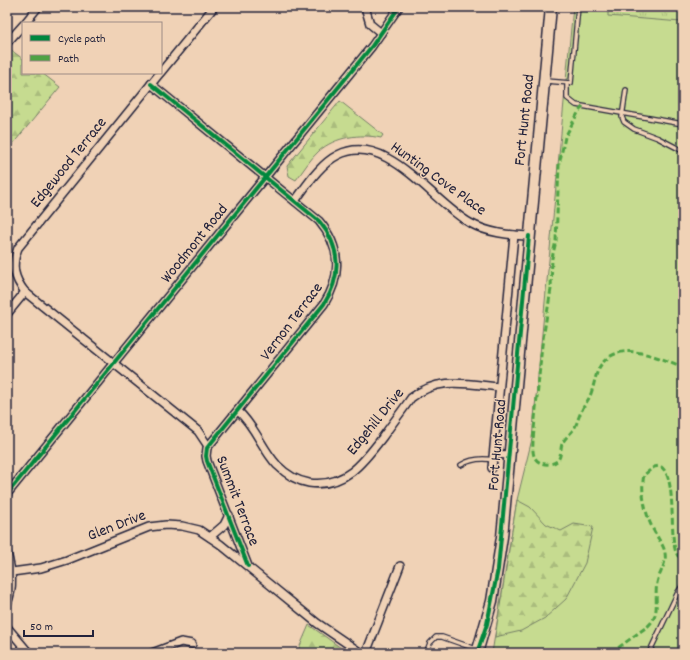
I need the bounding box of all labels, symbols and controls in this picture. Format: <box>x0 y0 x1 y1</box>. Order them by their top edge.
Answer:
legend <box>22 22 162 74</box>
text: Cycle path <box>58 31 106 48</box>
text: Path <box>58 51 79 68</box>
street label: Fort Hunt Road <box>509 73 541 167</box>
street label: Edgewood Terrace <box>25 113 113 213</box>
street label: Hunting Cove Place <box>385 136 491 222</box>
street label: Woodmont Road <box>156 199 234 289</box>
street label: Vernon Terrace <box>255 278 329 366</box>
street label: Edgehill Drive <box>342 383 410 461</box>
street label: Fort Hunt Road <box>483 398 513 492</box>
street label: Summit Terrace <box>209 453 265 549</box>
street label: Glen Drive <box>84 504 150 548</box>
scale bar <box>24 612 93 638</box>
text: 50 m <box>30 619 53 636</box>

